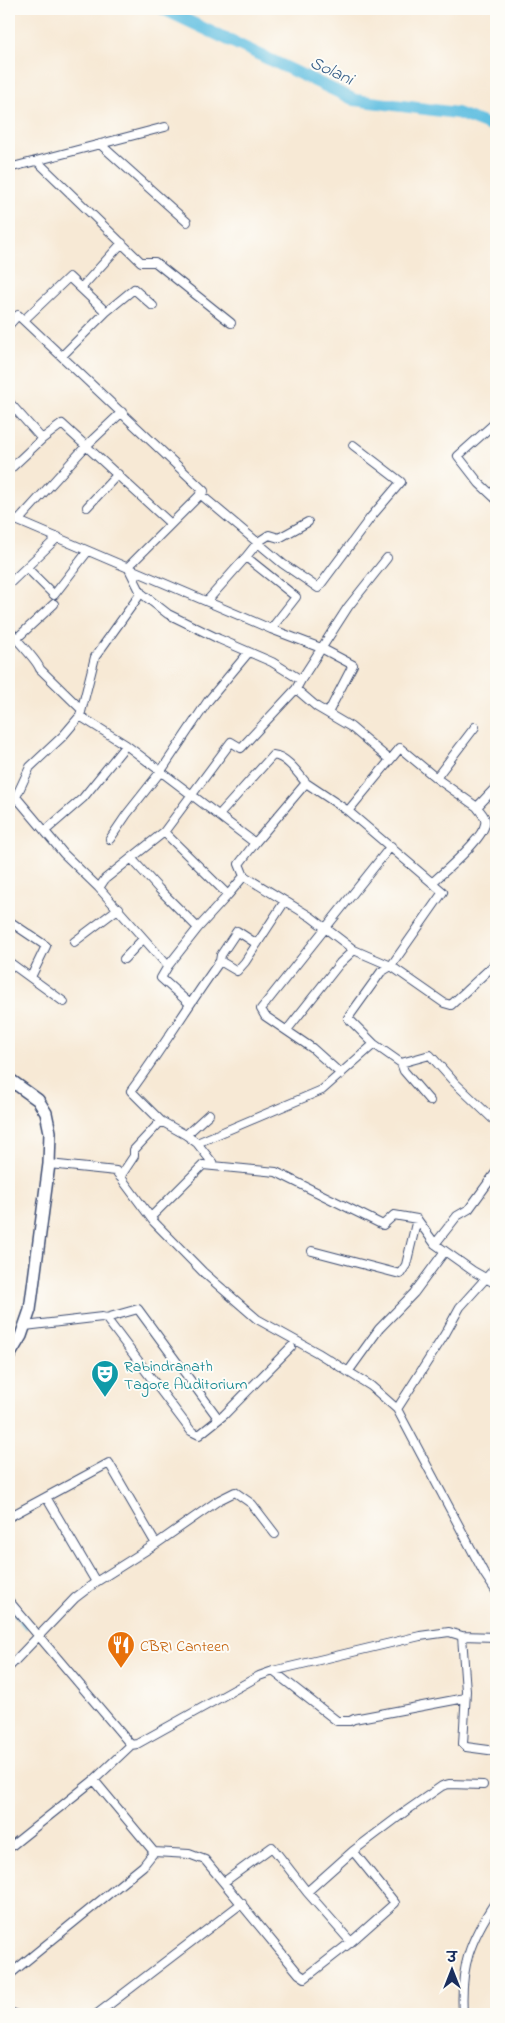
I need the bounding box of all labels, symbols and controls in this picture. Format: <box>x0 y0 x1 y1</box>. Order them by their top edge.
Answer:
water label: Solani <box>305 50 359 94</box>
place label: Rabindranath Tagore Auditorium <box>124 1355 247 1397</box>
theatre icon: Rabindranath Tagore Auditorium <box>90 1359 120 1398</box>
restaurant icon: CBRI Canteen <box>106 1630 136 1669</box>
place label: CBRI Canteen <box>140 1635 229 1659</box>
north arrow <box>428 1946 478 1996</box>
text: उ <box>445 1948 458 1969</box>

